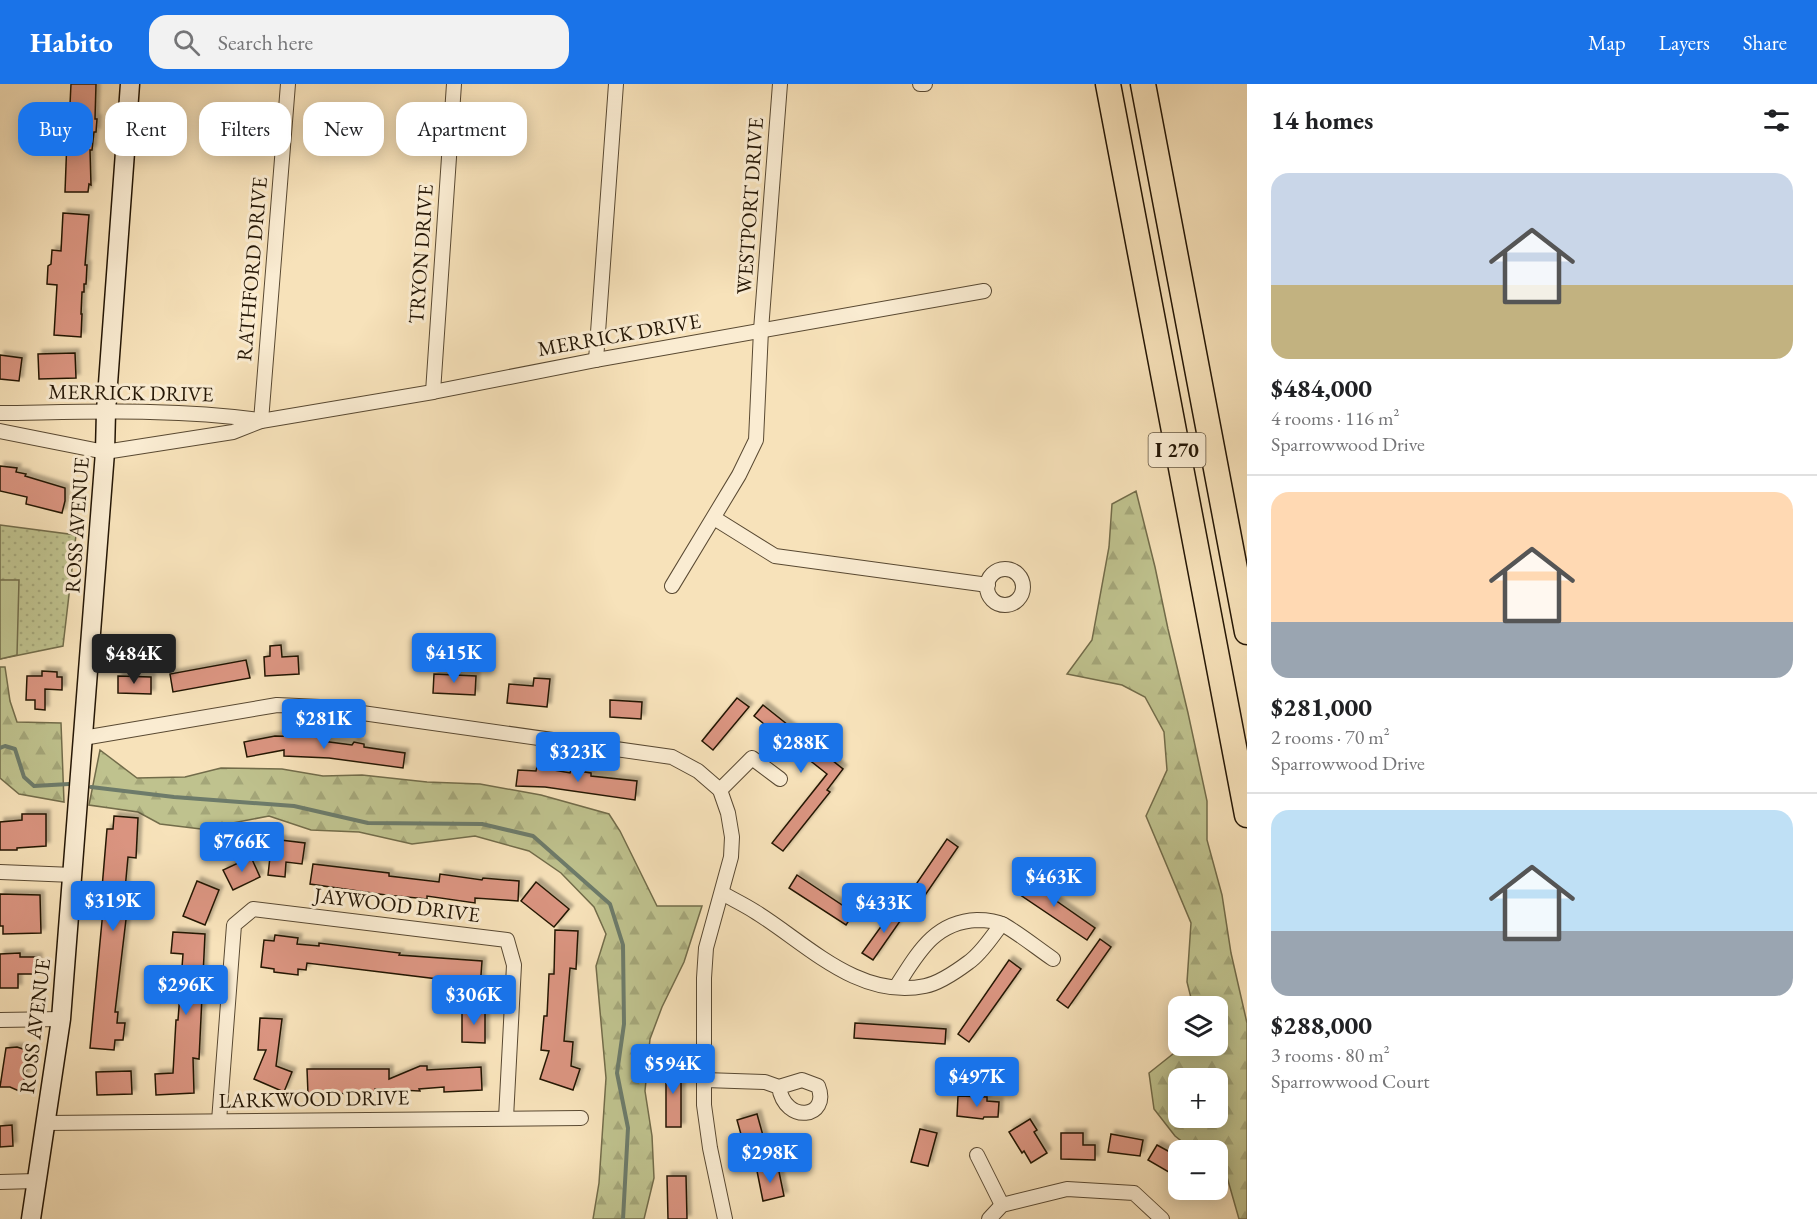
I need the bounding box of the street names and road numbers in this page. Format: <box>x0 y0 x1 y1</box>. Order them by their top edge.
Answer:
street label: WESTPORT DRIVE <box>730 116 769 295</box>
street label: RATHFORD DRIVE <box>230 175 273 362</box>
street label: TRYON DRIVE <box>402 183 439 325</box>
street label: MERRICK DRIVE <box>535 307 703 362</box>
street label: MERRICK DRIVE <box>48 378 214 407</box>
road number: I 270 <box>1148 433 1206 467</box>
street label: ROSS AVENUE <box>58 456 95 594</box>
street label: JAYWOOD DRIVE <box>311 881 482 928</box>
street label: ROSS AVENUE <box>13 957 56 1095</box>
street label: LARKWOOD DRIVE <box>218 1083 410 1114</box>

